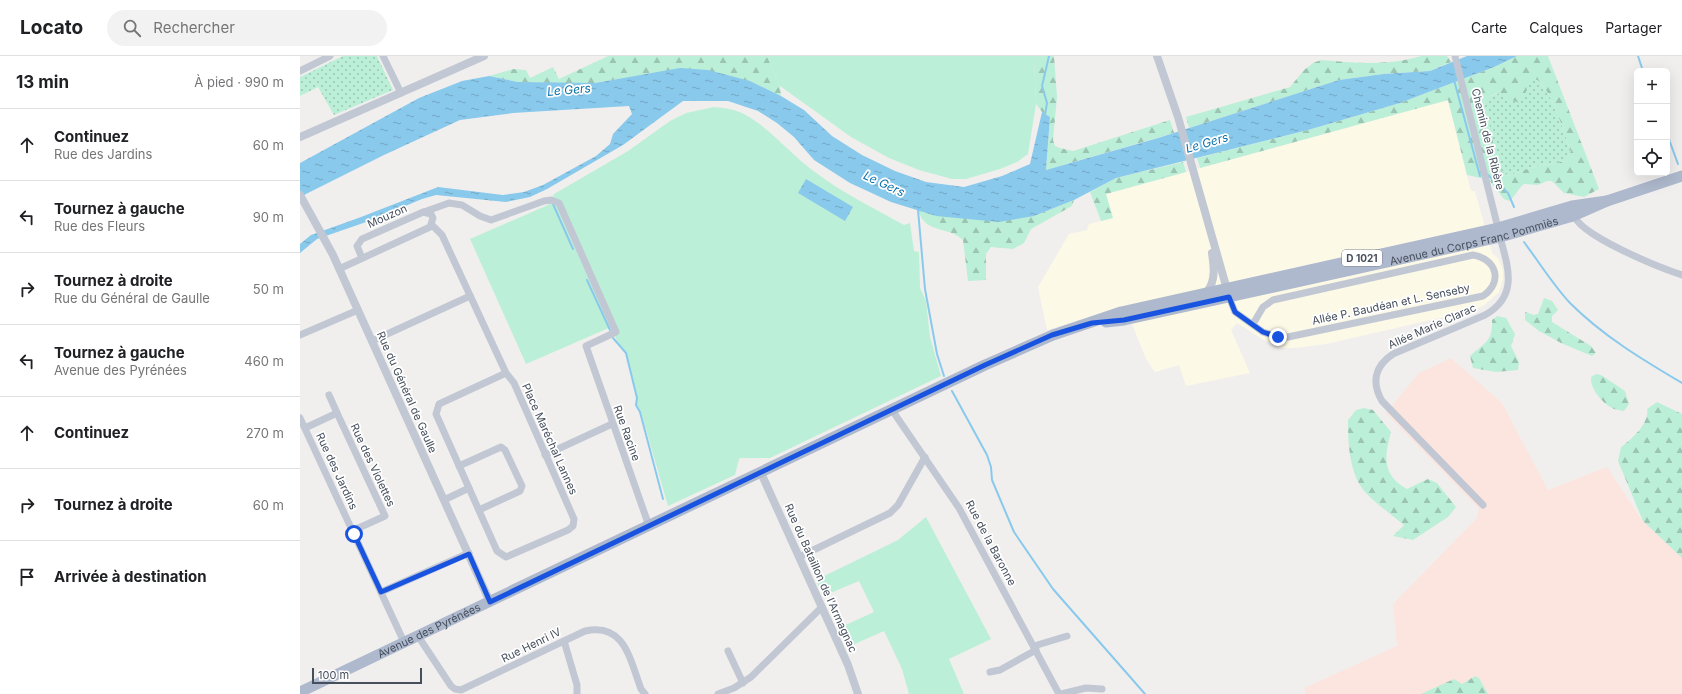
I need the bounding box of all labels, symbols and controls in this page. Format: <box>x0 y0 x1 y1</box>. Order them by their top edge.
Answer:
search box <box>107 10 387 46</box>
text: Locato <box>20 16 83 39</box>
icon: search <box>121 17 143 39</box>
text: Rechercher <box>153 18 235 37</box>
text: Carte <box>1471 19 1507 36</box>
text: Calques <box>1529 19 1583 36</box>
text: Partager <box>1605 19 1662 36</box>
map controls <box>1634 68 1670 176</box>
button: + <box>1634 68 1670 104</box>
text: 13 min <box>16 72 69 92</box>
text: À pied · 990 m <box>194 74 284 90</box>
water label: Le Gers <box>546 80 591 99</box>
street label: Chemin de la Ribère <box>1469 87 1507 191</box>
button: − <box>1634 104 1670 140</box>
text: Continuez <box>54 127 129 146</box>
water label: Le Gers <box>1184 129 1230 156</box>
icon: ahead <box>16 134 38 156</box>
text: 60 m <box>253 137 284 153</box>
button: locate <box>1634 140 1670 176</box>
text: Rue des Jardins <box>54 146 152 162</box>
water label: Le Gers <box>861 167 907 200</box>
text: Tournez à gauche <box>54 199 185 218</box>
street label: Mouzon <box>365 201 409 231</box>
icon: left <box>16 206 38 228</box>
text: 90 m <box>253 209 284 225</box>
street label: Avenue du Corps Franc Pommiès <box>1389 214 1560 268</box>
text: Rue des Fleurs <box>54 218 145 234</box>
road number: D 1021 <box>1342 250 1382 266</box>
text: Tournez à droite <box>54 271 173 290</box>
icon: right <box>16 278 38 300</box>
street label: Allée P. Baudéan et L. Senseby <box>1311 280 1471 328</box>
text: 50 m <box>253 281 284 297</box>
text: Rue du Général de Gaulle <box>54 290 210 306</box>
street label: Allée Marie Clarac <box>1386 300 1478 352</box>
route end <box>1269 328 1287 346</box>
street label: Rue du Général de Gaulle <box>374 329 440 455</box>
text: Tournez à gauche <box>54 343 185 362</box>
icon: left <box>16 350 38 372</box>
text: 460 m <box>244 353 284 369</box>
text: Avenue des Pyrénées <box>54 362 187 378</box>
street label: Place Maréchal Lannes <box>519 381 581 497</box>
street label: Rue Racine <box>610 403 644 463</box>
street label: Rue des Violettes <box>348 421 398 509</box>
icon: ahead <box>16 422 38 444</box>
text: Continuez <box>54 423 129 442</box>
text: 270 m <box>246 425 284 441</box>
street label: Rue des Jardins <box>313 430 361 512</box>
icon: right <box>16 494 38 516</box>
text: Tournez à droite <box>54 495 173 514</box>
text: 60 m <box>253 497 284 513</box>
street label: Rue de la Baronne <box>963 498 1019 588</box>
street label: Rue du Bataillon de l'Armagnac <box>782 501 860 655</box>
route start <box>345 525 363 543</box>
icon: arrive <box>16 566 38 588</box>
text: Arrivée à destination <box>54 567 207 586</box>
street label: Avenue des Pyrénées <box>375 600 483 661</box>
street label: Rue Henri IV <box>499 624 564 665</box>
scale bar <box>312 666 422 685</box>
text: 100 m <box>318 668 349 682</box>

